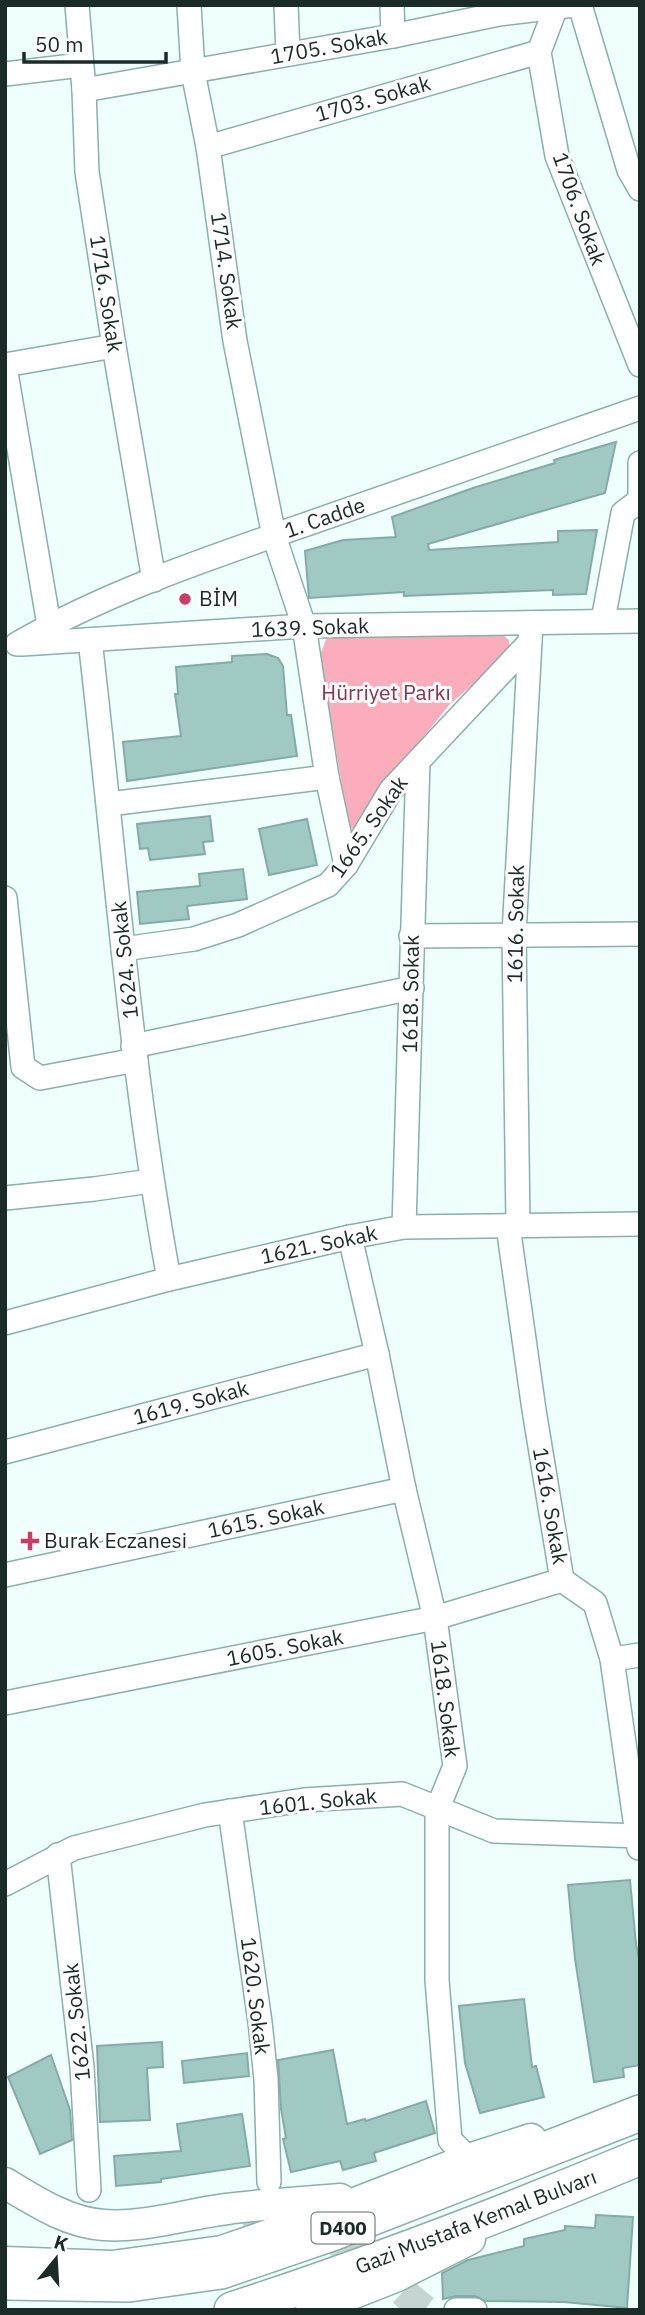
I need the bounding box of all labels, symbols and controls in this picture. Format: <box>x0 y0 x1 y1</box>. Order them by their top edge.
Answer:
scale bar <box>24 21 166 65</box>
street label: 1705. Sokak <box>268 22 389 70</box>
text: 50 m <box>35 30 84 58</box>
street label: 1703. Sokak <box>312 68 433 128</box>
street label: 1706. Sokak <box>547 148 613 269</box>
street label: 1714. Sokak <box>205 210 249 331</box>
street label: 1716. Sokak <box>84 233 130 354</box>
street label: 1. Cadde <box>281 490 369 544</box>
place label: BİM <box>199 584 238 612</box>
marker: BİM <box>177 591 193 607</box>
street label: 1639. Sokak <box>250 611 370 643</box>
park label: Hürriyet Parkı <box>321 678 451 706</box>
street label: 1665. Sokak <box>323 770 414 883</box>
street label: 1616. Sokak <box>500 865 530 983</box>
street label: 1624. Sokak <box>104 900 144 1020</box>
street label: 1618. Sokak <box>395 935 425 1053</box>
street label: 1621. Sokak <box>258 1218 380 1270</box>
street label: 1619. Sokak <box>130 1373 251 1431</box>
street label: 1616. Sokak <box>527 1445 575 1566</box>
street label: 1615. Sokak <box>205 1492 327 1544</box>
place label: Burak Eczanesi <box>44 1526 187 1554</box>
marker: Burak Eczanesi <box>22 1533 38 1549</box>
street label: 1605. Sokak <box>224 1622 346 1672</box>
street label: 1618. Sokak <box>425 1638 467 1759</box>
street label: 1601. Sokak <box>258 1781 378 1821</box>
street label: 1620. Sokak <box>235 1935 277 2056</box>
street label: 1622. Sokak <box>56 1962 96 2082</box>
street label: Gazi Mustafa Kemal Bulvarı <box>351 2162 600 2280</box>
road number: D400 <box>312 2212 374 2244</box>
north arrow <box>21 2224 91 2294</box>
text: K <box>51 2229 71 2256</box>

